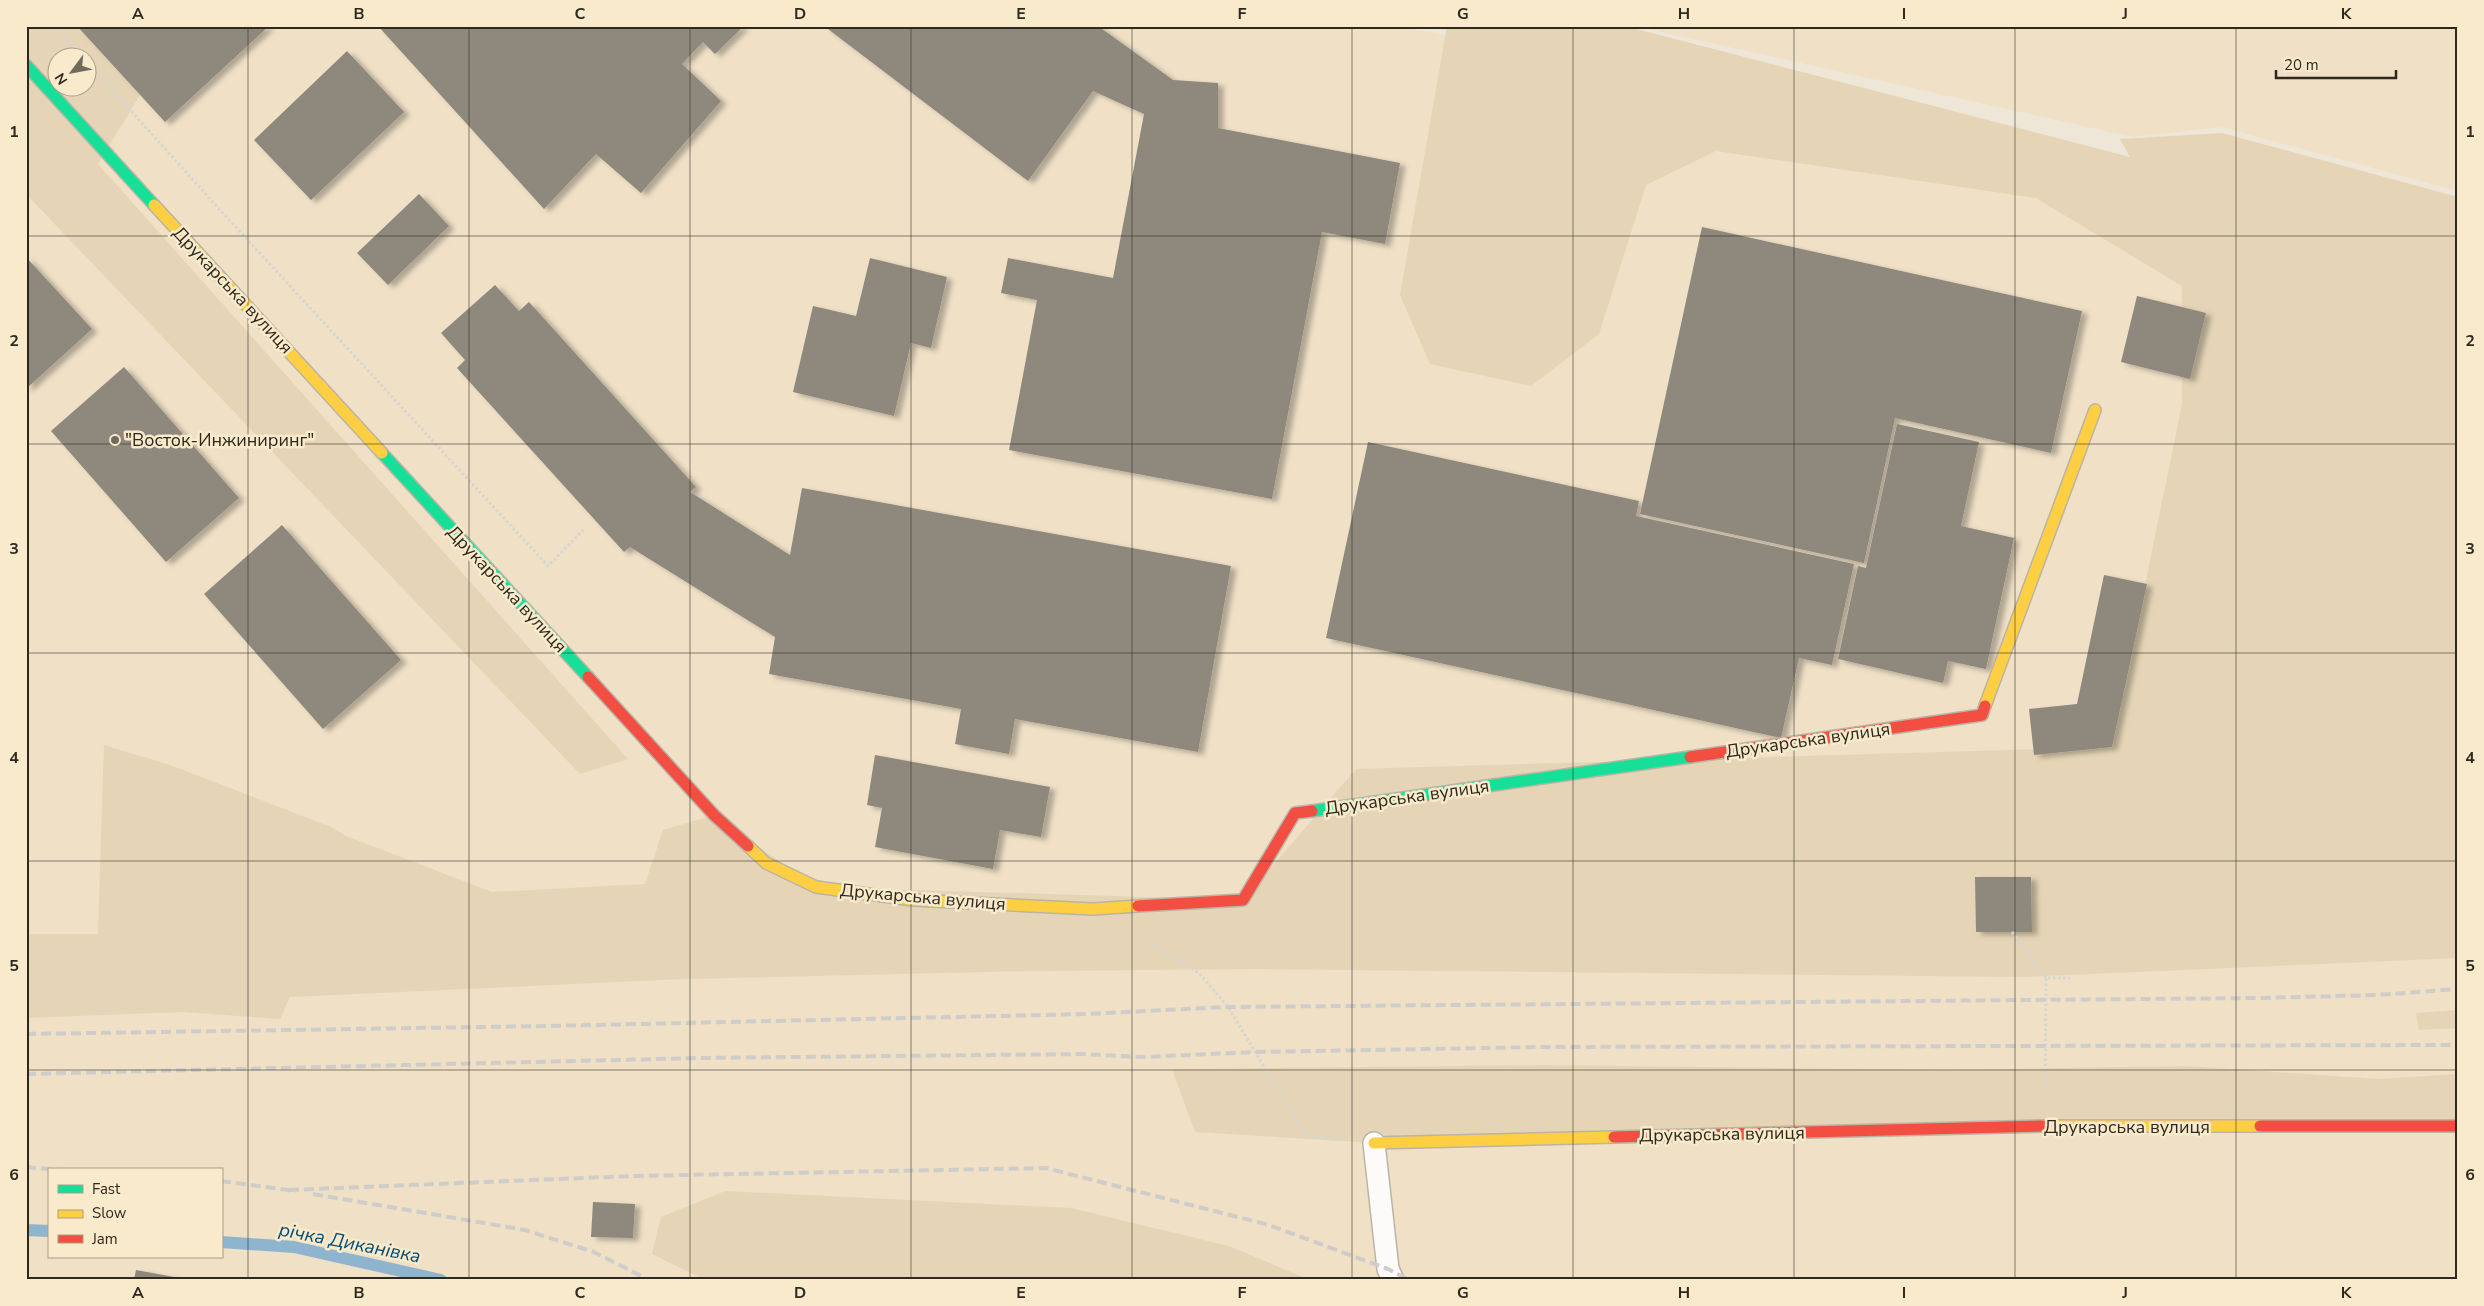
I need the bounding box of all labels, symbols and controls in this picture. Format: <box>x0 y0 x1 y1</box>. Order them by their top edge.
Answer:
text: A <box>132 3 144 25</box>
text: B <box>353 3 365 25</box>
text: C <box>575 3 586 25</box>
text: D <box>794 3 806 25</box>
text: E <box>1016 3 1026 25</box>
text: F <box>1238 3 1247 25</box>
text: G <box>1457 3 1469 25</box>
text: H <box>1678 3 1690 25</box>
text: I <box>1902 3 1906 25</box>
text: J <box>2121 3 2128 25</box>
text: K <box>2341 3 2353 25</box>
north arrow <box>48 48 98 98</box>
scale bar <box>2276 48 2396 80</box>
text: 20 m <box>2284 55 2319 75</box>
text: N <box>51 69 72 88</box>
text: 1 <box>9 121 19 143</box>
text: 1 <box>2465 121 2475 143</box>
street label: Друкарська вулиця <box>168 221 298 359</box>
text: 2 <box>9 330 19 352</box>
text: 2 <box>2465 330 2475 352</box>
place label: "Восток-Инжиниринг" <box>125 428 314 452</box>
marker: "Восток-Инжиниринг" <box>109 434 121 446</box>
street label: Друкарська вулиця <box>442 520 572 658</box>
text: 3 <box>9 538 19 560</box>
text: 3 <box>2465 538 2475 560</box>
street label: Друкарська вулиця <box>1724 717 1892 763</box>
text: 4 <box>9 747 19 769</box>
text: 4 <box>2465 747 2475 769</box>
street label: Друкарська вулиця <box>1323 774 1491 820</box>
street label: Друкарська вулиця <box>839 878 1007 916</box>
text: 5 <box>9 955 19 977</box>
text: 5 <box>2465 955 2475 977</box>
street label: Друкарська вулиця <box>2044 1115 2210 1139</box>
street label: Друкарська вулиця <box>1639 1121 1805 1147</box>
text: 6 <box>9 1164 19 1186</box>
text: 6 <box>2465 1164 2475 1186</box>
legend <box>48 1168 222 1258</box>
text: Fast <box>92 1179 121 1199</box>
text: Slow <box>92 1203 127 1223</box>
water label: річка Диканівка <box>277 1216 423 1269</box>
text: Jam <box>91 1229 118 1249</box>
text: A <box>132 1282 144 1304</box>
text: B <box>353 1282 365 1304</box>
text: C <box>575 1282 586 1304</box>
text: D <box>794 1282 806 1304</box>
text: E <box>1016 1282 1026 1304</box>
text: F <box>1238 1282 1247 1304</box>
text: G <box>1457 1282 1469 1304</box>
text: H <box>1678 1282 1690 1304</box>
text: I <box>1902 1282 1906 1304</box>
text: J <box>2121 1282 2128 1304</box>
text: K <box>2341 1282 2353 1304</box>

